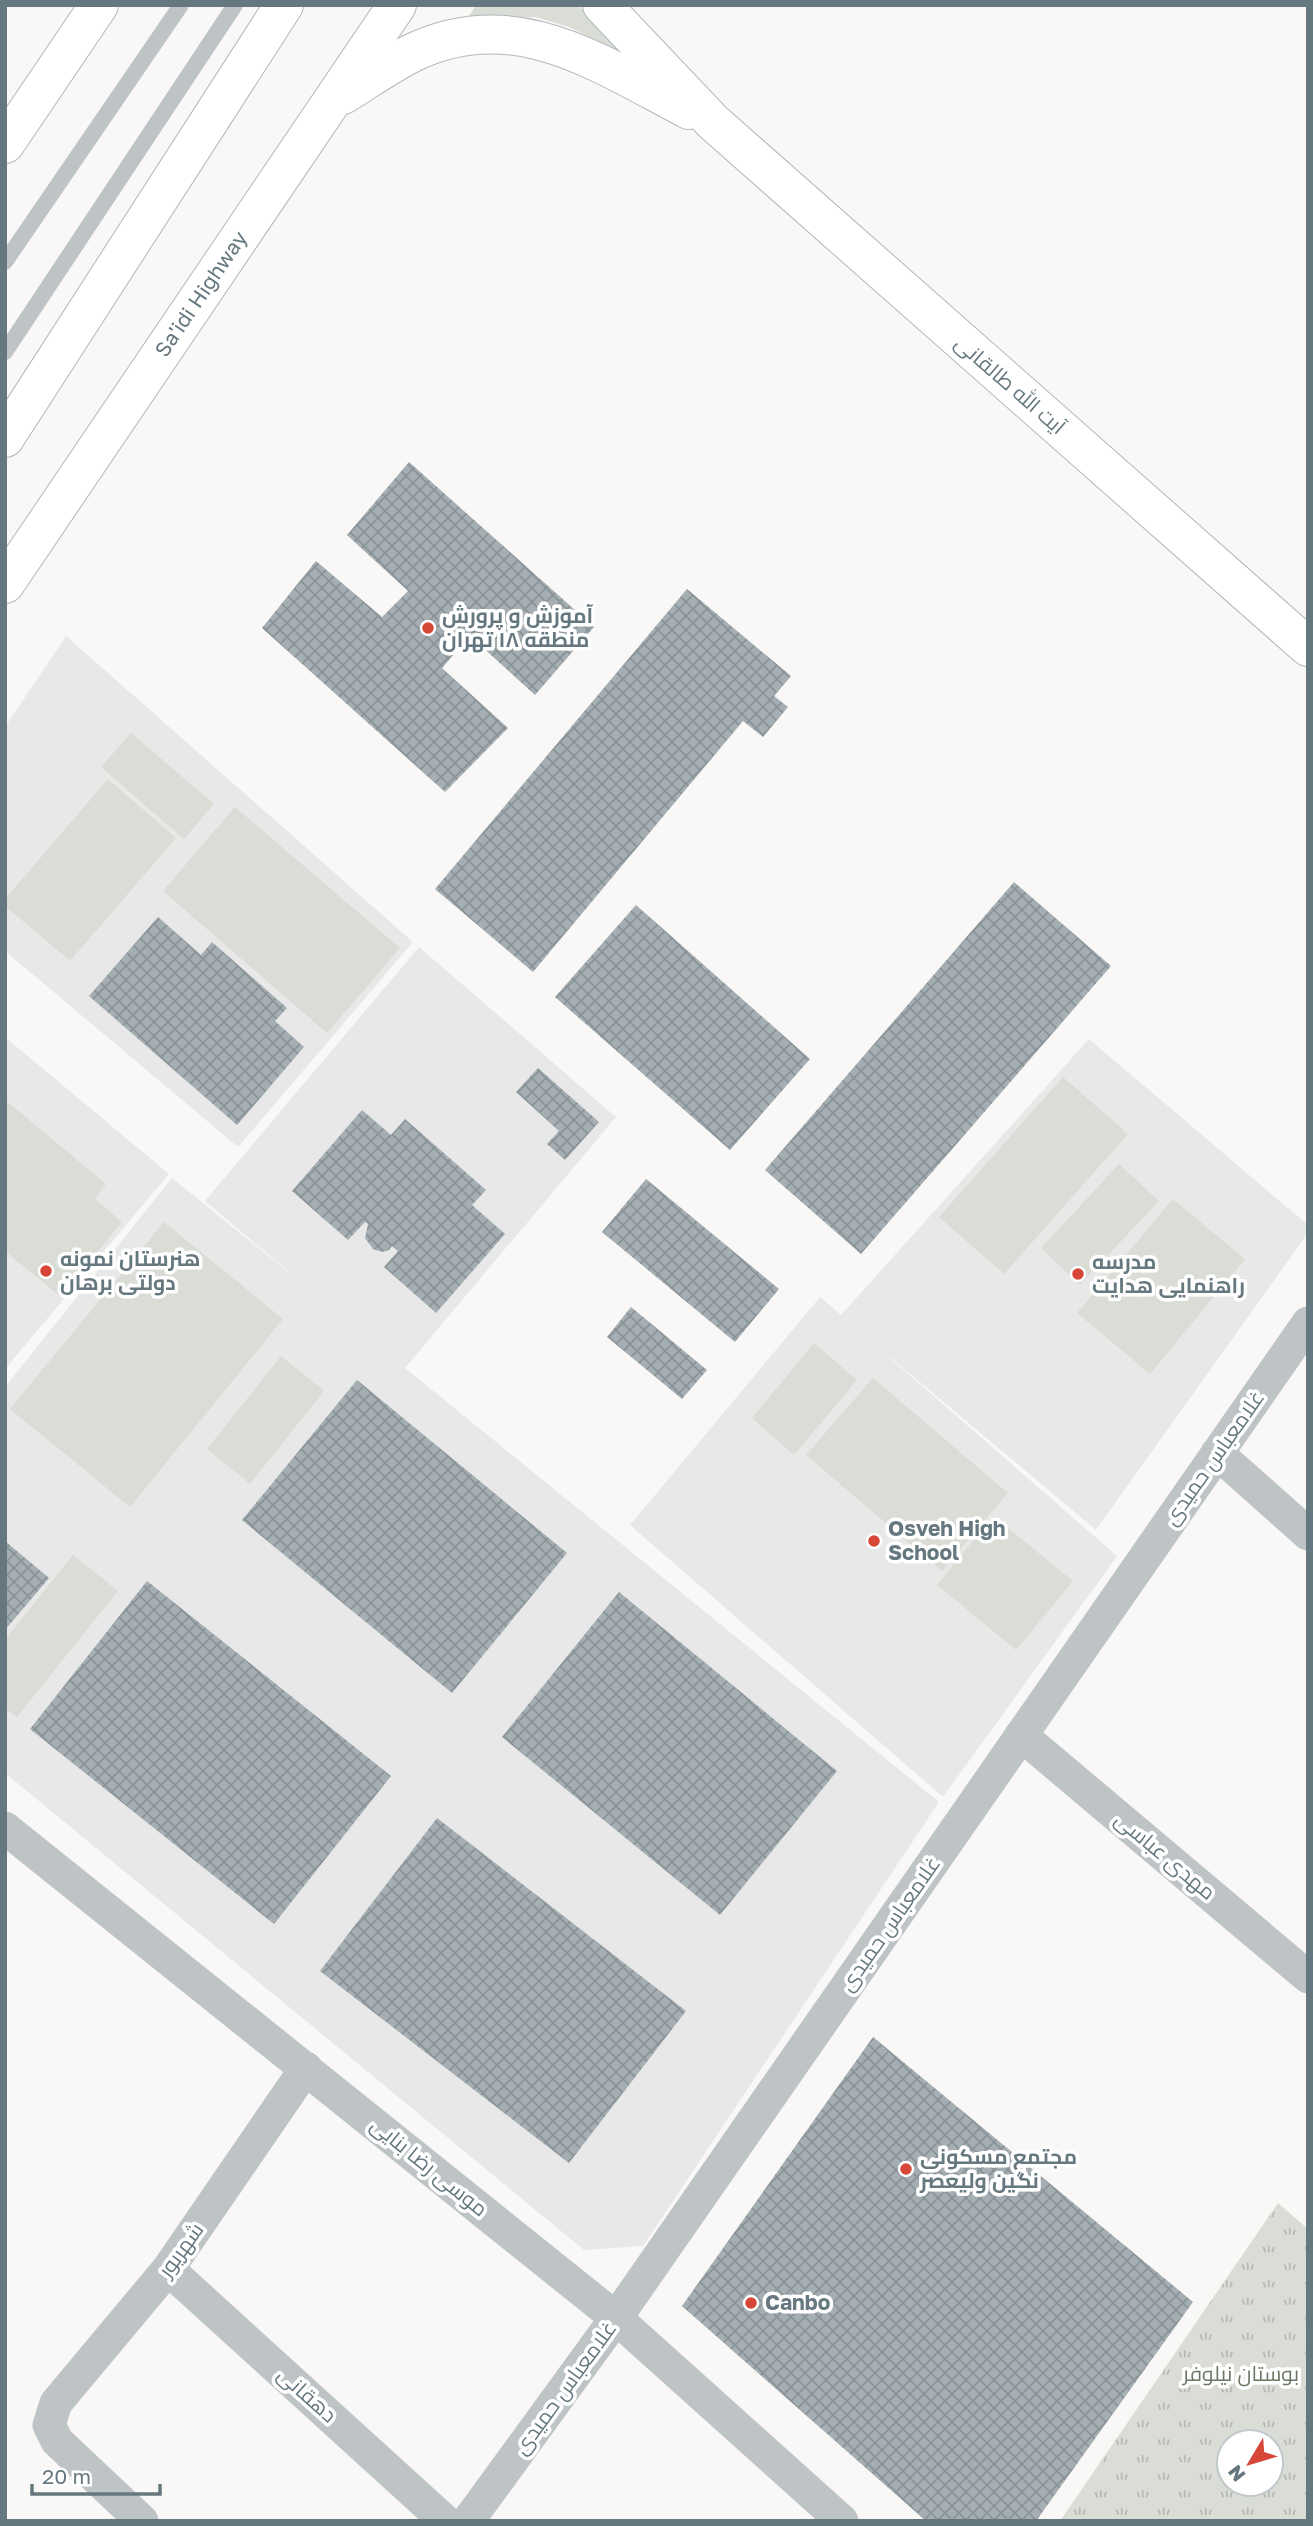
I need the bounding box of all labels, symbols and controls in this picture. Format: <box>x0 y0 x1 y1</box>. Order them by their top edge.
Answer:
street label: Sa'idi Highway <box>149 226 252 361</box>
street label: آیت الله طالقانی <box>949 329 1072 440</box>
place label: آموزش و پرورش منطقه ۱۸ تهران <box>442 602 594 653</box>
marker: آموزش و پرورش منطقه ۱۸ تهران <box>420 620 436 636</box>
place label: هنرستان نمونه دولتی برهان <box>60 1245 200 1296</box>
place label: مدرسه راهنمایی هدایت <box>1092 1248 1245 1298</box>
marker: هنرستان نمونه دولتی برهان <box>38 1263 54 1279</box>
marker: مدرسه راهنمایی هدایت <box>1070 1266 1086 1282</box>
street label: غلامعباس حمیدی <box>1157 1385 1270 1530</box>
place label: Osveh High School <box>888 1515 1006 1565</box>
marker: Osveh High School <box>866 1533 882 1549</box>
street label: مهدی عباسی <box>1109 1806 1221 1906</box>
street label: غلامعباس حمیدی <box>833 1851 946 1996</box>
street label: موسی رضا بنایی <box>365 2111 493 2222</box>
place label: مجتمع مسکونی نگین ولیعصر <box>919 2143 1077 2194</box>
marker: مجتمع مسکونی نگین ولیعصر <box>898 2161 914 2177</box>
street label: شهریور <box>151 2217 209 2283</box>
place label: Canbo <box>765 2289 830 2315</box>
marker: Canbo <box>743 2295 759 2311</box>
street label: غلامعباس حمیدی <box>507 2316 622 2460</box>
park label: بوستان نیلوفر <box>1182 2360 1299 2387</box>
street label: دهقانی <box>272 2361 343 2428</box>
north arrow <box>1215 2428 1285 2498</box>
scale bar <box>32 2452 159 2496</box>
text: N <box>1223 2461 1250 2487</box>
text: 20 m <box>42 2463 91 2489</box>

